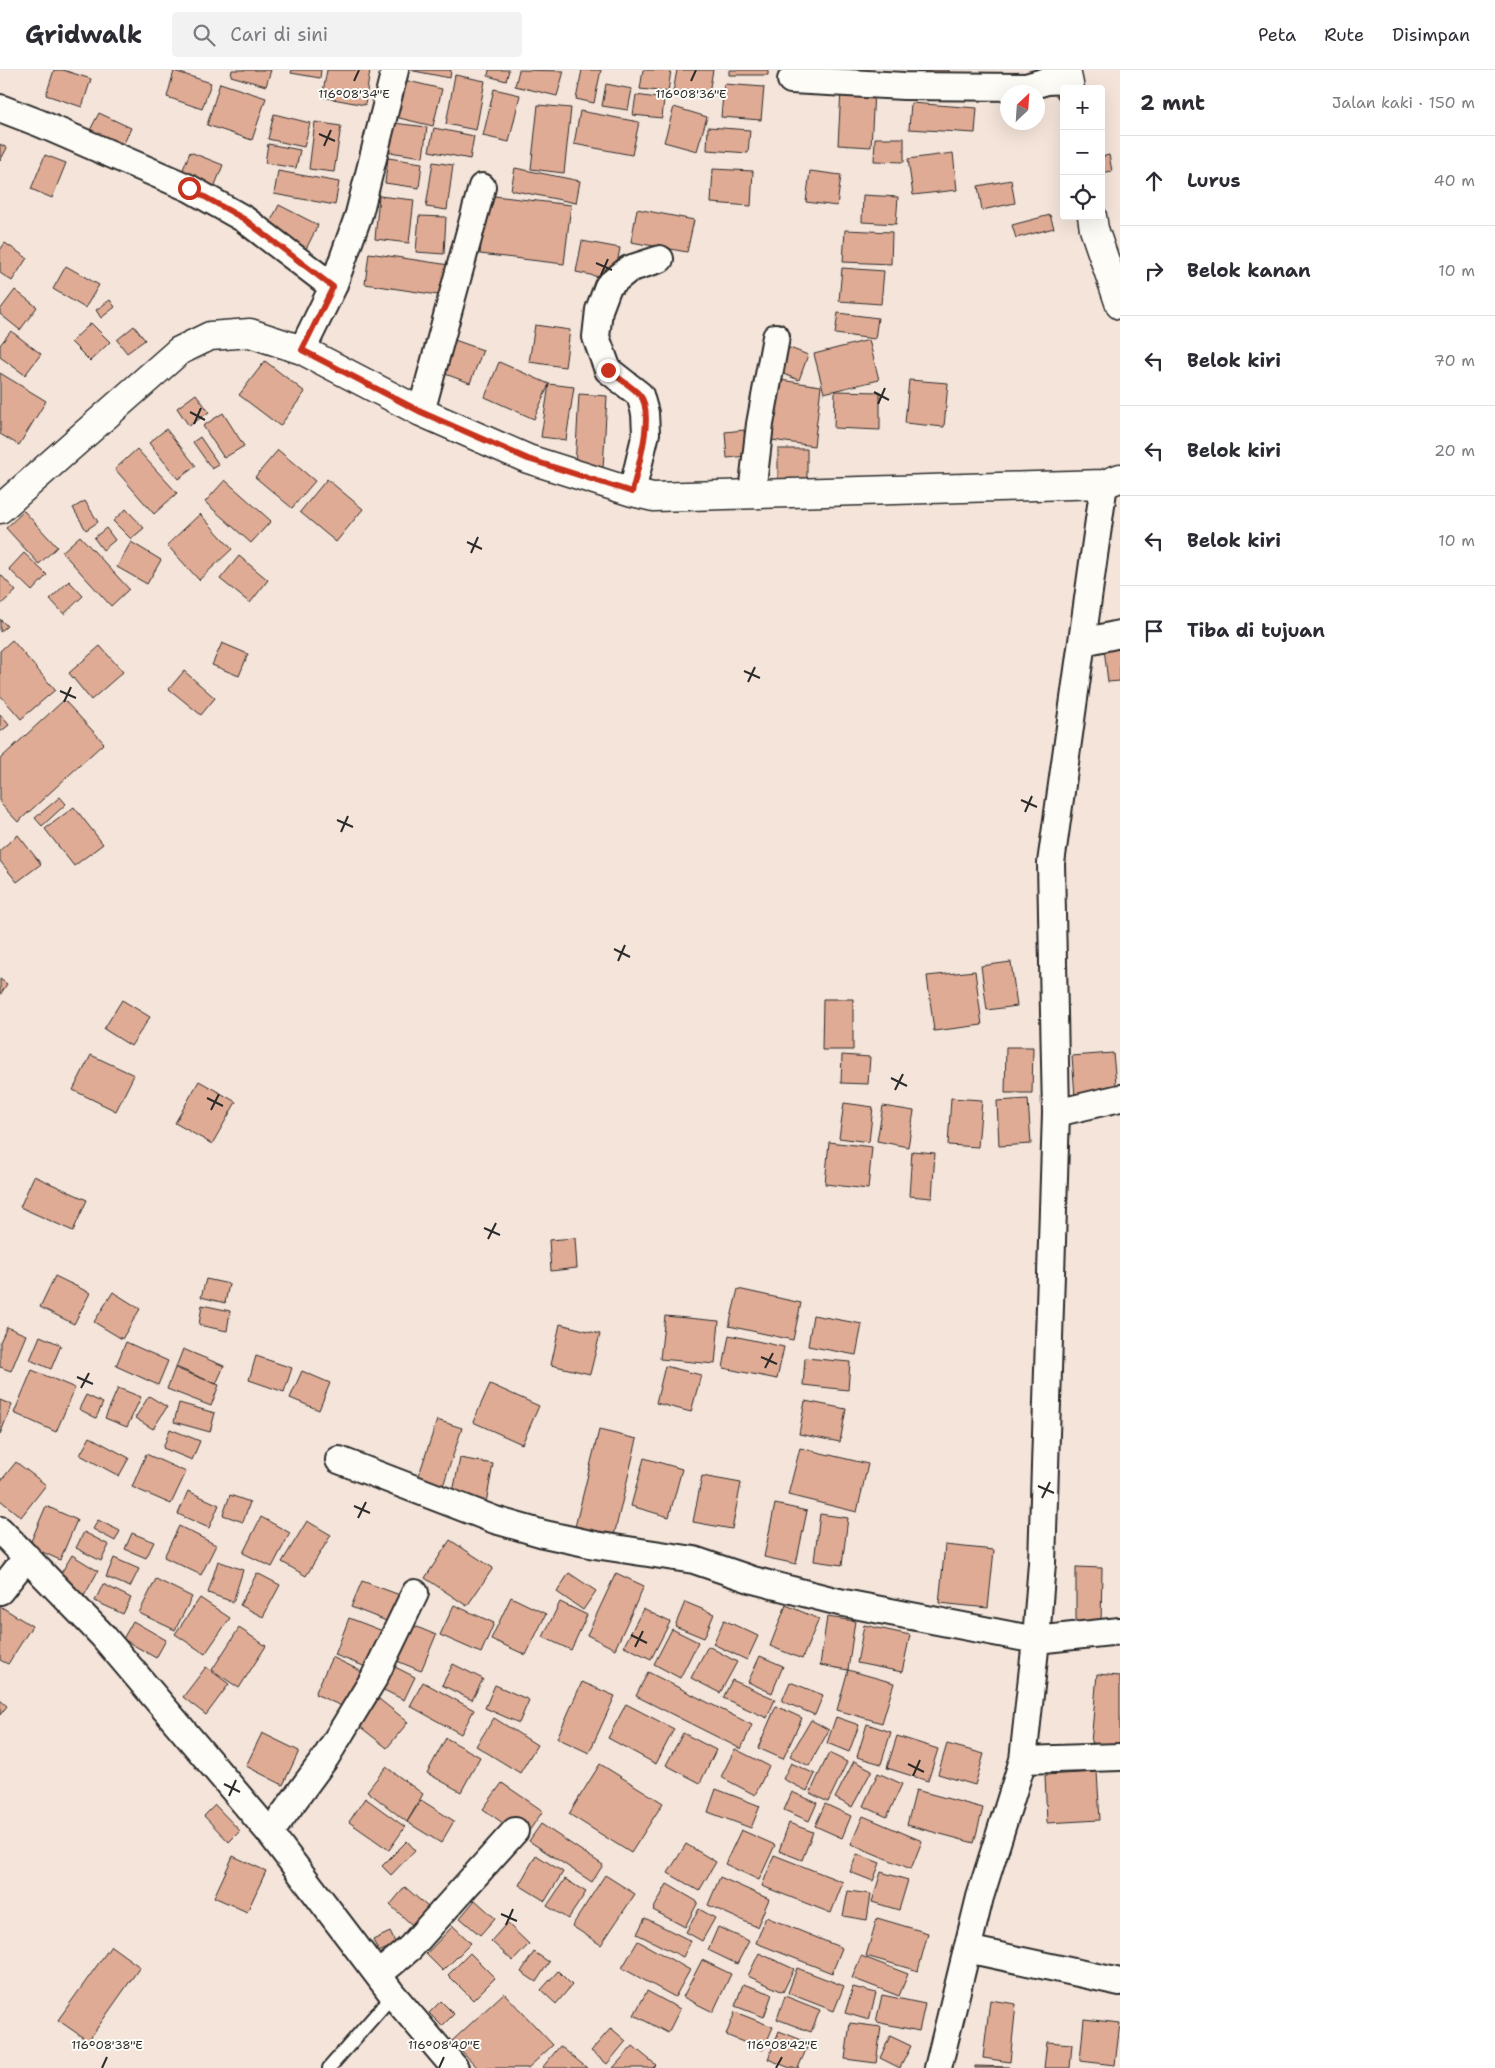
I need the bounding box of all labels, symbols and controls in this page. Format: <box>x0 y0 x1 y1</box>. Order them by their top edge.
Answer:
search box <box>172 12 522 57</box>
text: Gridwalk <box>25 19 142 51</box>
icon: search <box>190 21 218 49</box>
text: Cari di sini <box>230 22 328 47</box>
text: Peta <box>1258 23 1296 47</box>
text: Rute <box>1324 23 1364 47</box>
text: Disimpan <box>1392 23 1470 47</box>
north arrow <box>1000 85 1045 130</box>
map controls <box>1060 85 1105 220</box>
button: + <box>1060 85 1105 130</box>
text: 116°08'34"E <box>318 86 390 102</box>
text: 116°08'36"E <box>655 86 727 102</box>
text: 2 mnt <box>1140 89 1205 117</box>
text: Jalan kaki · 150 m <box>1332 92 1475 113</box>
button: − <box>1060 130 1105 175</box>
icon: ahead <box>1140 167 1168 195</box>
text: Lurus <box>1187 168 1241 193</box>
text: 40 m <box>1433 170 1475 191</box>
button: locate <box>1060 175 1105 220</box>
route start <box>178 177 201 200</box>
icon: right <box>1140 257 1168 285</box>
text: Belok kanan <box>1187 258 1311 283</box>
text: 10 m <box>1438 260 1475 281</box>
icon: left <box>1140 347 1168 375</box>
text: Belok kiri <box>1187 348 1281 373</box>
text: 70 m <box>1434 350 1475 371</box>
route end <box>597 359 620 382</box>
icon: left <box>1140 437 1168 465</box>
text: Belok kiri <box>1187 438 1281 463</box>
text: 20 m <box>1434 440 1475 461</box>
icon: left <box>1140 527 1168 555</box>
text: Belok kiri <box>1187 528 1281 553</box>
text: 10 m <box>1438 530 1475 551</box>
icon: arrive <box>1140 617 1168 645</box>
text: Tiba di tujuan <box>1187 618 1325 643</box>
text: 116°08'38"E <box>71 2037 143 2053</box>
text: 116°08'40"E <box>408 2037 480 2053</box>
text: 116°08'42"E <box>747 2037 817 2053</box>

